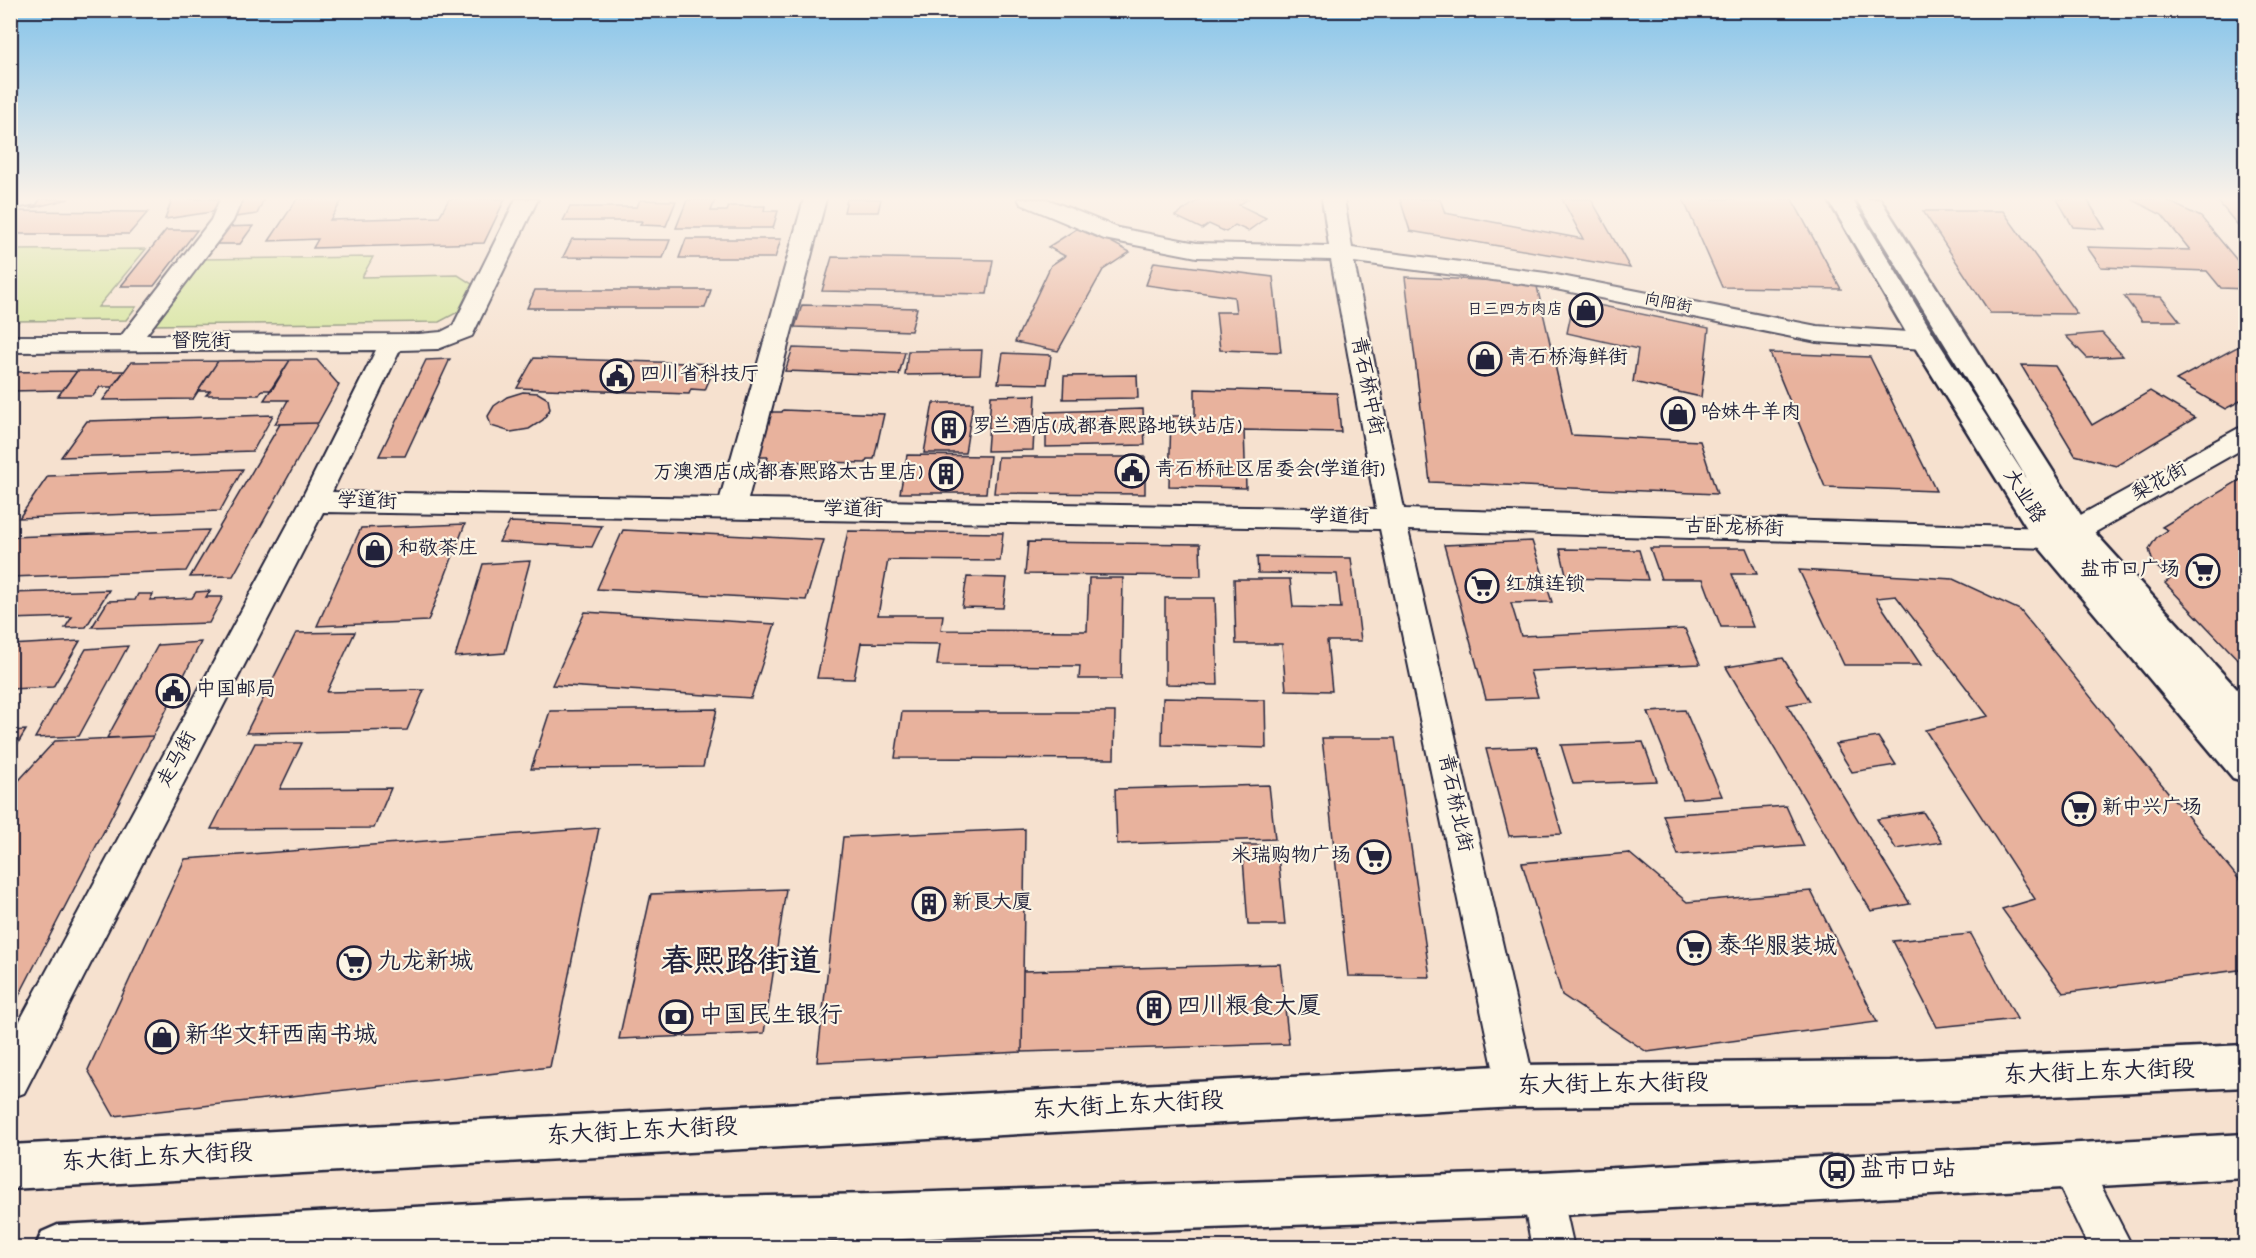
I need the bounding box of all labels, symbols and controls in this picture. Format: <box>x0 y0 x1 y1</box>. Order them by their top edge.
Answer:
street label: 向阳街 <box>1642 288 1694 320</box>
shop icon: 日三四方肉店 <box>1568 292 1604 328</box>
place label: 日三四方肉店 <box>1467 299 1563 322</box>
street label: 督院街 <box>171 329 231 357</box>
street label: 青石桥中街 <box>1343 334 1389 438</box>
shop icon: 青石桥海鲜街 <box>1467 341 1503 377</box>
place label: 青石桥海鲜街 <box>1508 345 1628 373</box>
public building icon: 四川省科技厅 <box>599 358 635 394</box>
place label: 四川省科技厅 <box>640 362 760 390</box>
shop icon: 哈妹牛羊肉 <box>1660 396 1696 432</box>
place label: 哈妹牛羊肉 <box>1701 400 1801 428</box>
building icon: 罗兰酒店(成都春熙路地铁站店) <box>931 410 967 446</box>
place label: 罗兰酒店(成都春熙路地铁站店) <box>972 414 1242 442</box>
public building icon: 青石桥社区居委会(学道街) <box>1114 453 1150 489</box>
building icon: 万澳酒店(成都春熙路太古里店) <box>928 456 964 492</box>
street label: 梨花街 <box>2127 456 2193 510</box>
place label: 青石桥社区居委会(学道街) <box>1155 457 1385 485</box>
place label: 万澳酒店(成都春熙路太古里店) <box>653 460 923 488</box>
street label: 大业路 <box>1995 464 2051 531</box>
street label: 学道街 <box>337 488 397 518</box>
street label: 学道街 <box>823 496 883 526</box>
street label: 学道街 <box>1309 503 1369 533</box>
street label: 古卧龙桥街 <box>1684 513 1784 545</box>
shop icon: 和敬茶庄 <box>357 532 393 568</box>
place label: 和敬茶庄 <box>398 536 478 564</box>
supermarket icon: 盐市口广场 <box>2185 553 2221 589</box>
place label: 盐市口广场 <box>2080 557 2180 585</box>
supermarket icon: 红旗连锁 <box>1464 568 1500 604</box>
place label: 红旗连锁 <box>1505 572 1585 600</box>
public building icon: 中国邮局 <box>155 673 191 709</box>
place label: 中国邮局 <box>196 677 276 705</box>
street label: 走马街 <box>152 727 204 793</box>
street label: 青石桥北街 <box>1430 751 1478 855</box>
supermarket icon: 新中兴广场 <box>2061 791 2097 827</box>
place label: 新中兴广场 <box>2102 795 2202 823</box>
supermarket icon: 米瑞购物广场 <box>1356 839 1392 875</box>
place label: 米瑞购物广场 <box>1231 843 1351 871</box>
building icon: 新良大厦 <box>911 886 947 922</box>
place label: 新良大厦 <box>952 890 1032 918</box>
supermarket icon: 泰华服装城 <box>1676 930 1712 966</box>
place label: 泰华服装城 <box>1717 931 1837 965</box>
district label: 春熙路街道 <box>661 942 821 988</box>
supermarket icon: 九龙新城 <box>336 945 372 981</box>
place label: 九龙新城 <box>377 946 473 980</box>
building icon: 四川粮食大厦 <box>1136 990 1172 1026</box>
place label: 四川粮食大厦 <box>1177 991 1321 1025</box>
bank icon: 中国民生银行 <box>658 999 694 1035</box>
place label: 中国民生银行 <box>699 1000 843 1034</box>
shop icon: 新华文轩西南书城 <box>144 1019 180 1055</box>
place label: 新华文轩西南书城 <box>185 1020 377 1054</box>
street label: 东大街上东大街段 <box>2002 1054 2196 1094</box>
street label: 东大街上东大街段 <box>1517 1067 1709 1105</box>
street label: 东大街上东大街段 <box>1031 1085 1225 1129</box>
street label: 东大街上东大街段 <box>545 1111 739 1155</box>
street label: 东大街上东大街段 <box>60 1137 254 1181</box>
bus stop icon: 盐市口站 <box>1819 1153 1855 1189</box>
place label: 盐市口站 <box>1860 1154 1956 1188</box>

